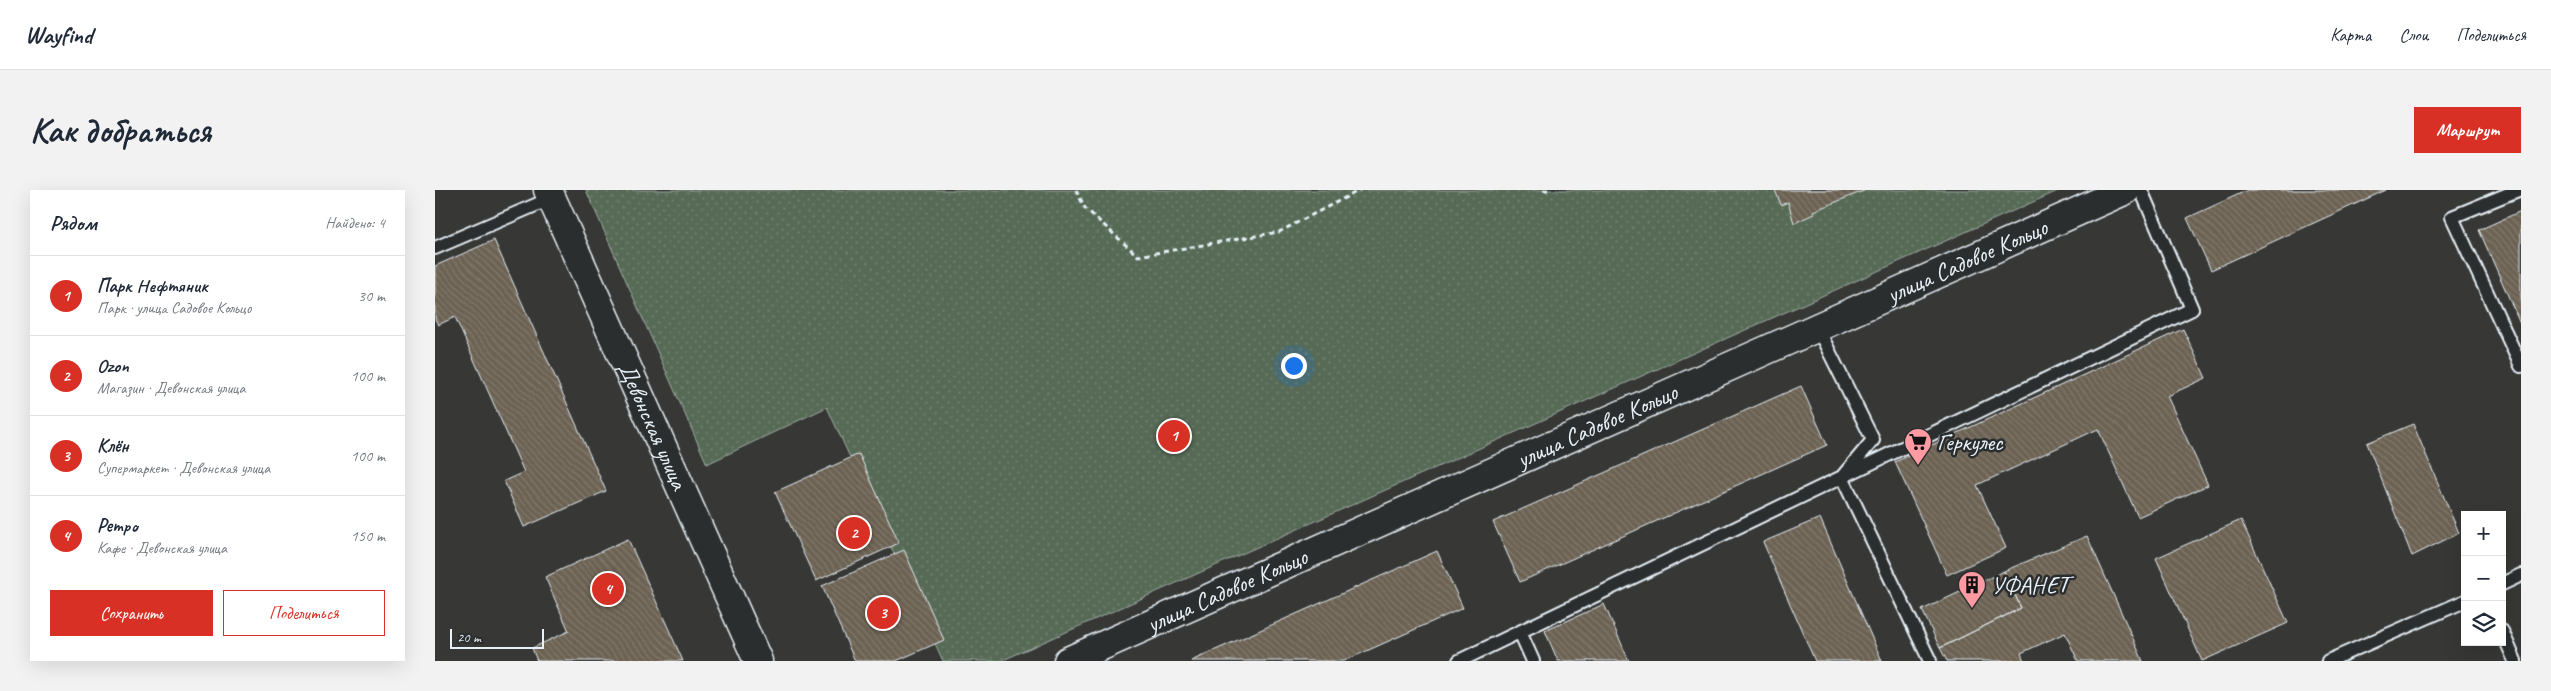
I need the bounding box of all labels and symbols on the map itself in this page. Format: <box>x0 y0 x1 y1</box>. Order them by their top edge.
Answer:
street label: улица Садовое Кольцо <box>1880 211 2053 310</box>
your location <box>1281 353 1307 379</box>
street label: Девонская улица <box>612 357 695 496</box>
street label: улица Садовое Кольцо <box>1510 376 1683 475</box>
pin: 1 <box>1158 417 1190 455</box>
supermarket icon: Геркулес <box>1903 427 1933 466</box>
place label: Геркулес <box>1937 427 2004 457</box>
pin: 2 <box>838 514 870 552</box>
street label: улица Садовое Кольцо <box>1140 541 1313 640</box>
pin: 4 <box>592 570 624 608</box>
building icon: УФАНЕТ <box>1957 570 1987 609</box>
place label: УФАНЕТ <box>1991 570 2075 600</box>
pin: 3 <box>867 594 899 632</box>
scale bar <box>450 626 544 649</box>

